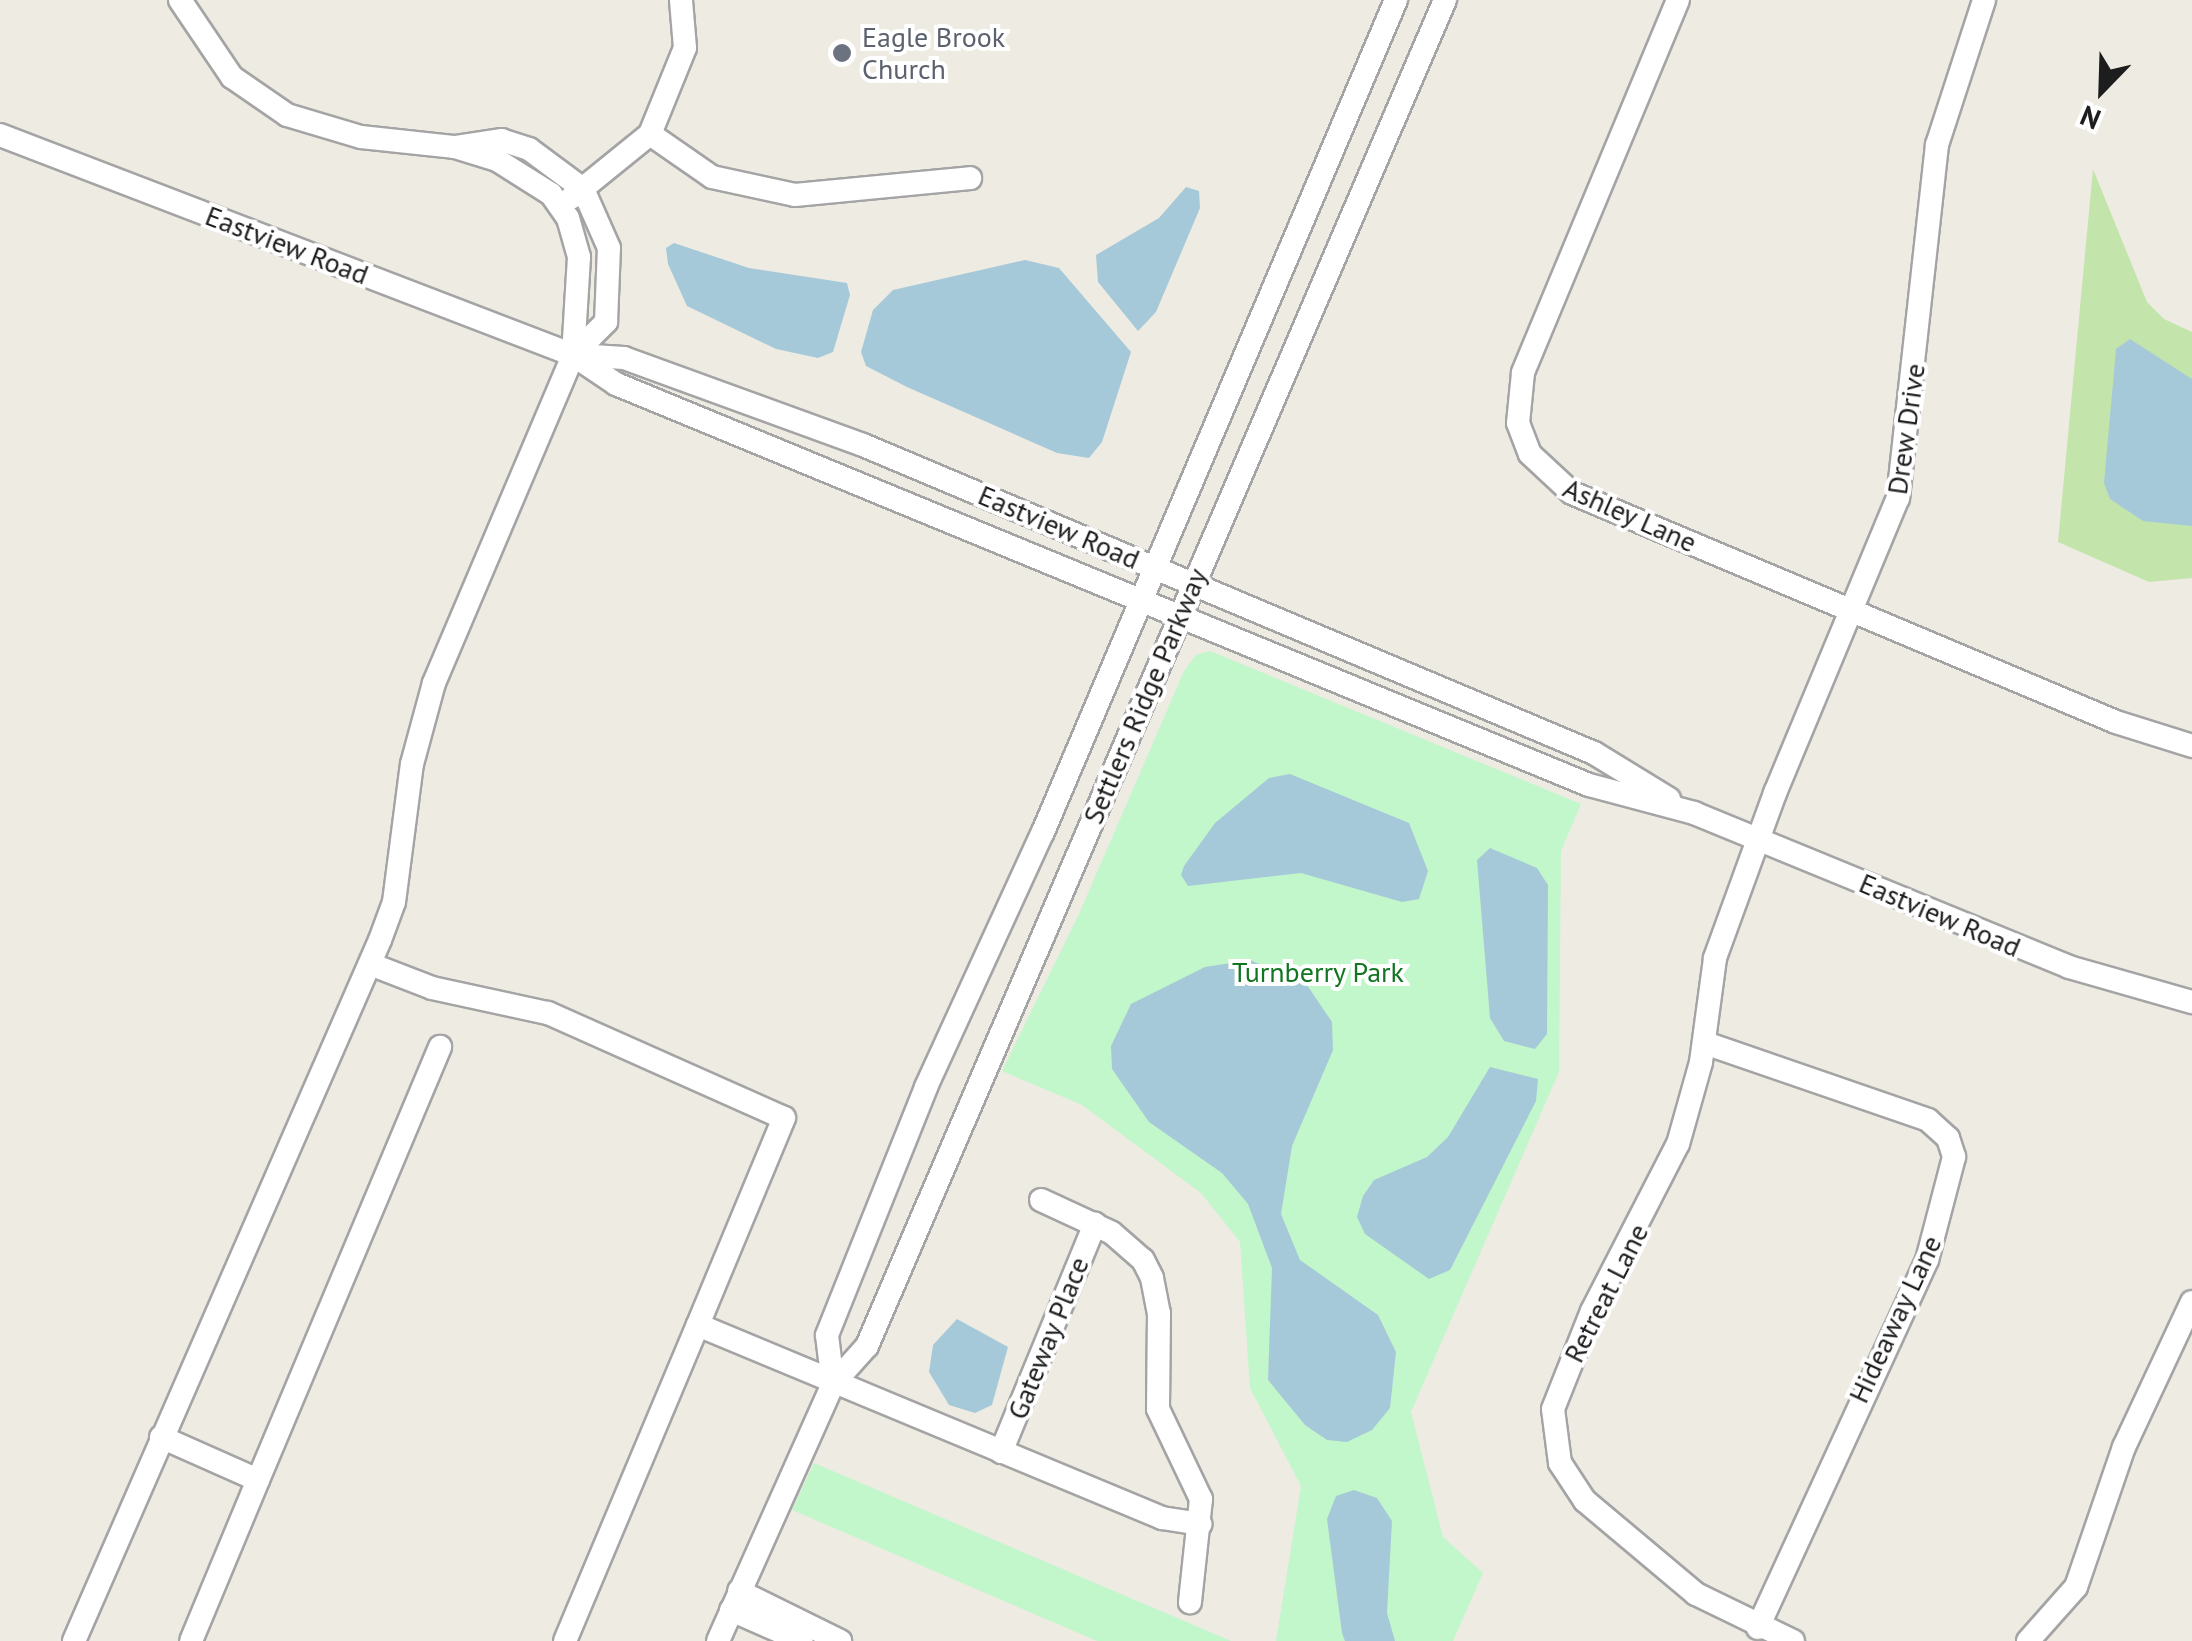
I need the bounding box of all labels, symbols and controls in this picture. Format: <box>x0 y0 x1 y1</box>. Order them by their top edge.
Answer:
place label: Eagle Brook Church <box>862 20 1005 86</box>
north arrow <box>2052 40 2152 140</box>
marker: Eagle Brook Church <box>831 42 853 64</box>
text: N <box>2074 97 2106 139</box>
street label: Eastview Road <box>200 198 374 292</box>
street label: Drew Drive <box>1880 361 1932 497</box>
street label: Ashley Lane <box>1558 471 1702 559</box>
street label: Eastview Road <box>973 478 1145 576</box>
street label: Settlers Ridge Parkway <box>1076 563 1214 829</box>
street label: Eastview Road <box>1854 866 2026 964</box>
park label: Turnberry Park <box>1232 955 1404 989</box>
street label: Retreat Lane <box>1557 1218 1655 1368</box>
street label: Hideaway Lane <box>1841 1230 1949 1408</box>
street label: Gateway Place <box>1000 1251 1096 1425</box>

